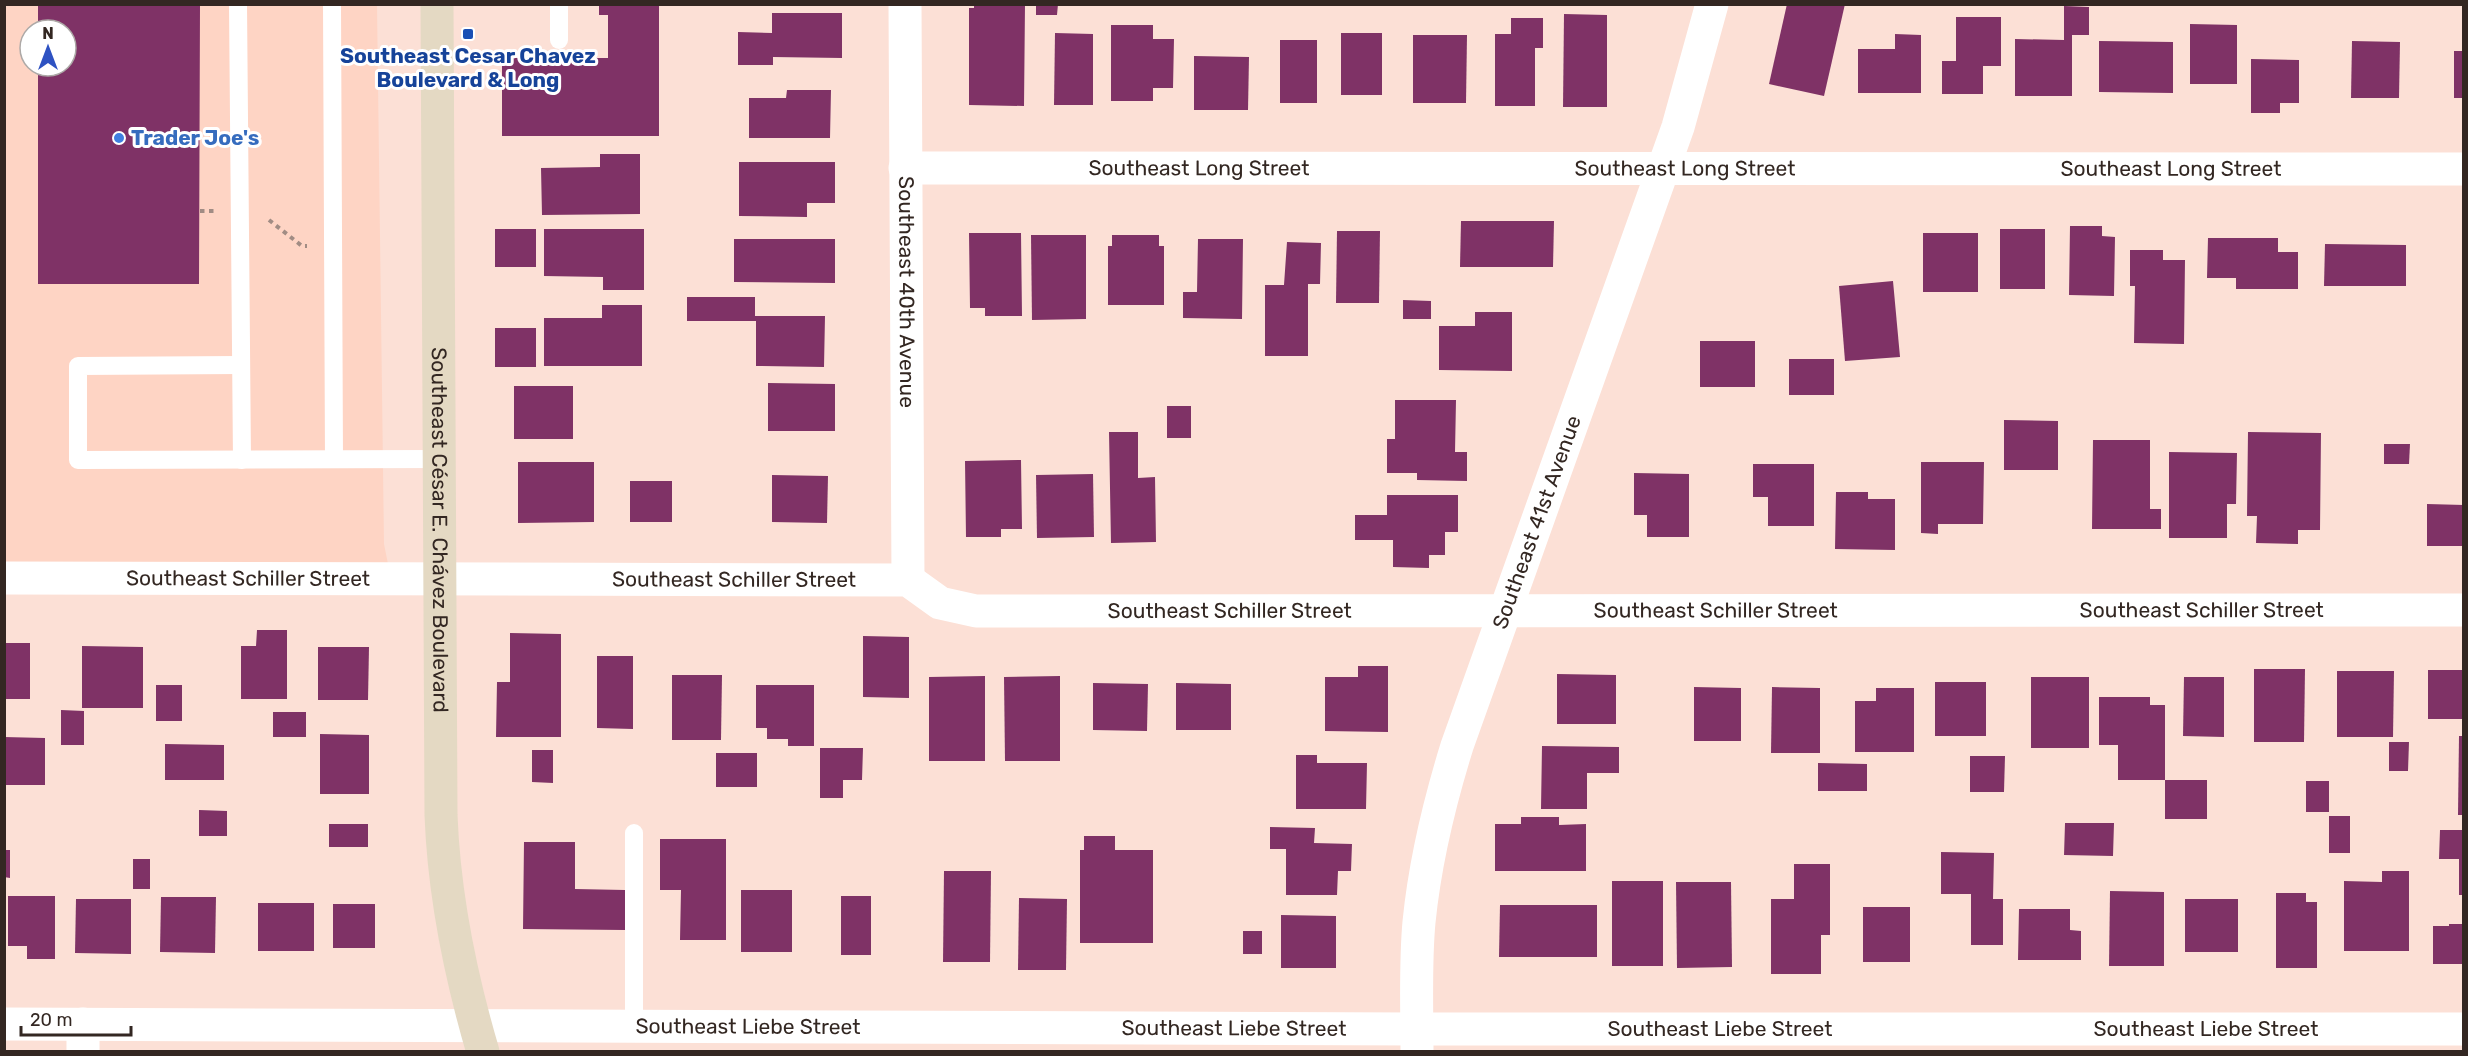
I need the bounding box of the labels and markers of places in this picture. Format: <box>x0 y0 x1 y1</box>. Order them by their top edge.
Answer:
marker: Southeast Cesar Chavez Boulevard & Long <box>461 27 475 41</box>
place label: Southeast Cesar Chavez Boulevard & Long <box>340 43 596 92</box>
place label: Trader Joe's <box>131 125 259 150</box>
marker: Trader Joe's <box>112 131 126 145</box>

